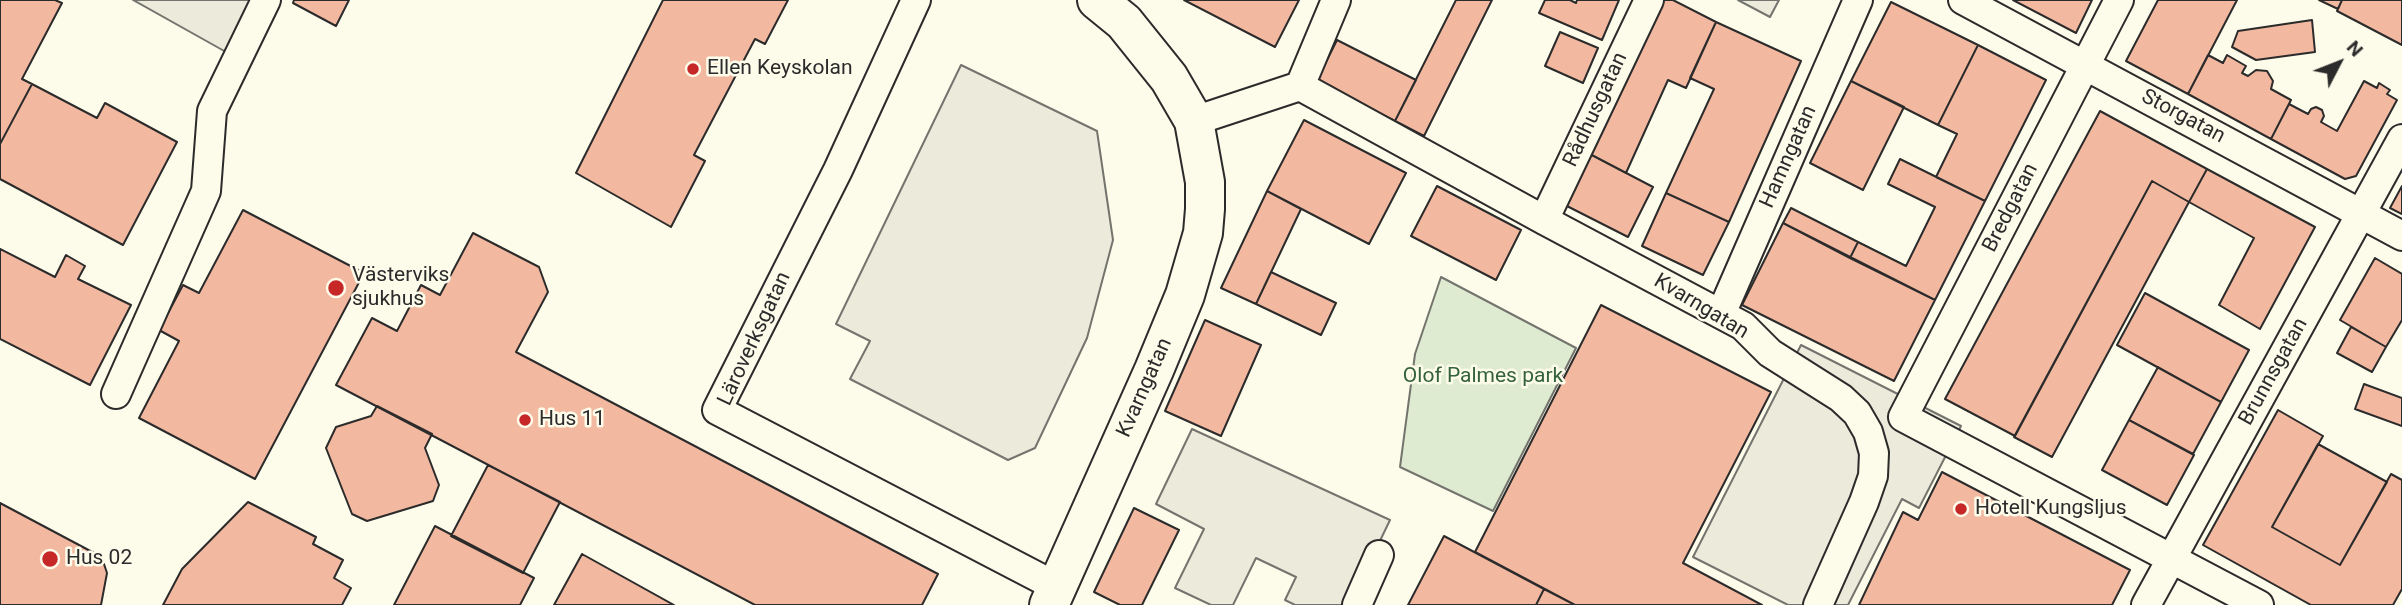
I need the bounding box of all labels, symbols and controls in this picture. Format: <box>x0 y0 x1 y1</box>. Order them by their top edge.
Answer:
north arrow <box>2304 28 2374 98</box>
text: N <box>2342 36 2368 61</box>
street label: Rådhusgatan <box>1559 49 1633 171</box>
place label: Ellen Keyskolan <box>707 56 853 82</box>
marker: Ellen Keyskolan <box>685 61 701 77</box>
street label: Storgatan <box>2137 84 2229 150</box>
street label: Hamngatan <box>1755 102 1823 212</box>
street label: Bredgatan <box>1978 159 2044 257</box>
place label: Västerviks sjukhus <box>352 263 449 313</box>
street label: Läroverksgatan <box>713 268 797 410</box>
street label: Kvarngatan <box>1649 269 1753 345</box>
marker: Västerviks sjukhus <box>326 278 346 298</box>
street label: Brunnsgatan <box>2234 314 2314 430</box>
street label: Kvarngatan <box>1112 334 1178 442</box>
park label: Olof Palmes park <box>1403 364 1563 390</box>
place label: Hus 11 <box>539 407 605 433</box>
marker: Hus 11 <box>517 412 533 428</box>
place label: Hotell Kungsljus <box>1975 496 2127 522</box>
marker: Hotell Kungsljus <box>1953 501 1969 517</box>
place label: Hus 02 <box>66 546 132 572</box>
marker: Hus 02 <box>40 549 60 569</box>

